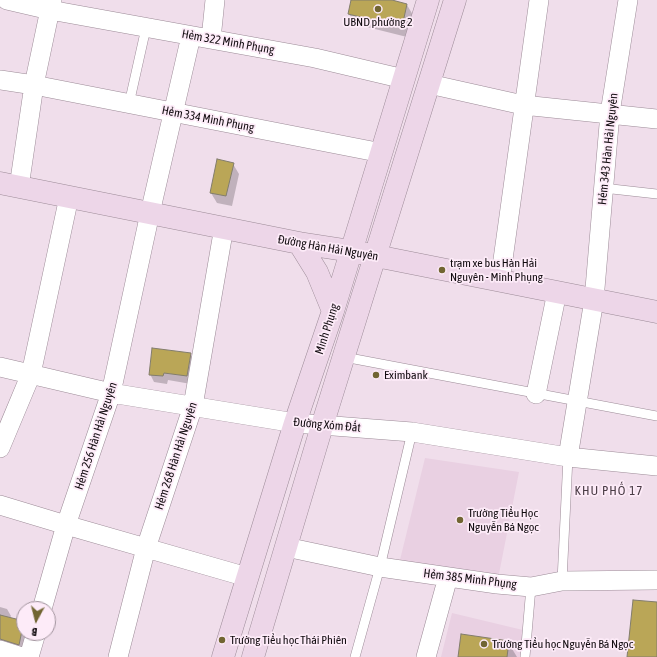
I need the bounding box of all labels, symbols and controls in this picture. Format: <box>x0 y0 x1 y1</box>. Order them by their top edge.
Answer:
marker: UBND phường 2 <box>373 4 383 14</box>
place label: UBND phường 2 <box>343 15 413 29</box>
street label: Hẻm 322 Minh Phụng <box>181 27 275 57</box>
street label: Hẻm 343 Hàn Hải Nguyên <box>595 92 621 206</box>
street label: Hẻm 334 Minh Phụng <box>161 103 255 135</box>
street label: Đường Hàn Hải Nguyên <box>277 232 379 264</box>
place label: trạm xe bus Hàn Hải Nguyên - Minh Phụng <box>450 256 543 284</box>
marker: trạm xe bus Hàn Hải Nguyên - Minh Phụng <box>437 265 447 275</box>
street label: Minh Phụng <box>312 302 342 356</box>
place label: Eximbank <box>384 368 428 382</box>
marker: Eximbank <box>371 370 381 380</box>
street label: Hẻm 256 Hàn Hải Nguyên <box>72 380 120 492</box>
street label: Hẻm 268 Hàn Hải Nguyên <box>152 400 200 512</box>
street label: Đường Xóm Đất <box>293 415 361 435</box>
district label: KHU PHỐ 17 <box>575 483 643 499</box>
place label: Trường Tiểu Học Nguyễn Bá Ngọc <box>468 506 539 534</box>
marker: Trường Tiểu Học Nguyễn Bá Ngọc <box>455 515 465 525</box>
street label: Hẻm 385 Minh Phụng <box>423 566 517 592</box>
north arrow <box>16 601 56 641</box>
text: B <box>31 626 38 638</box>
place label: Trường Tiểu học Thái Phiên <box>230 633 347 647</box>
marker: Trường Tiểu học Thái Phiên <box>217 635 227 645</box>
place label: Trường Tiểu học Nguyễn Bá Ngọc <box>492 637 633 651</box>
marker: Trường Tiểu học Nguyễn Bá Ngọc <box>479 639 489 649</box>

